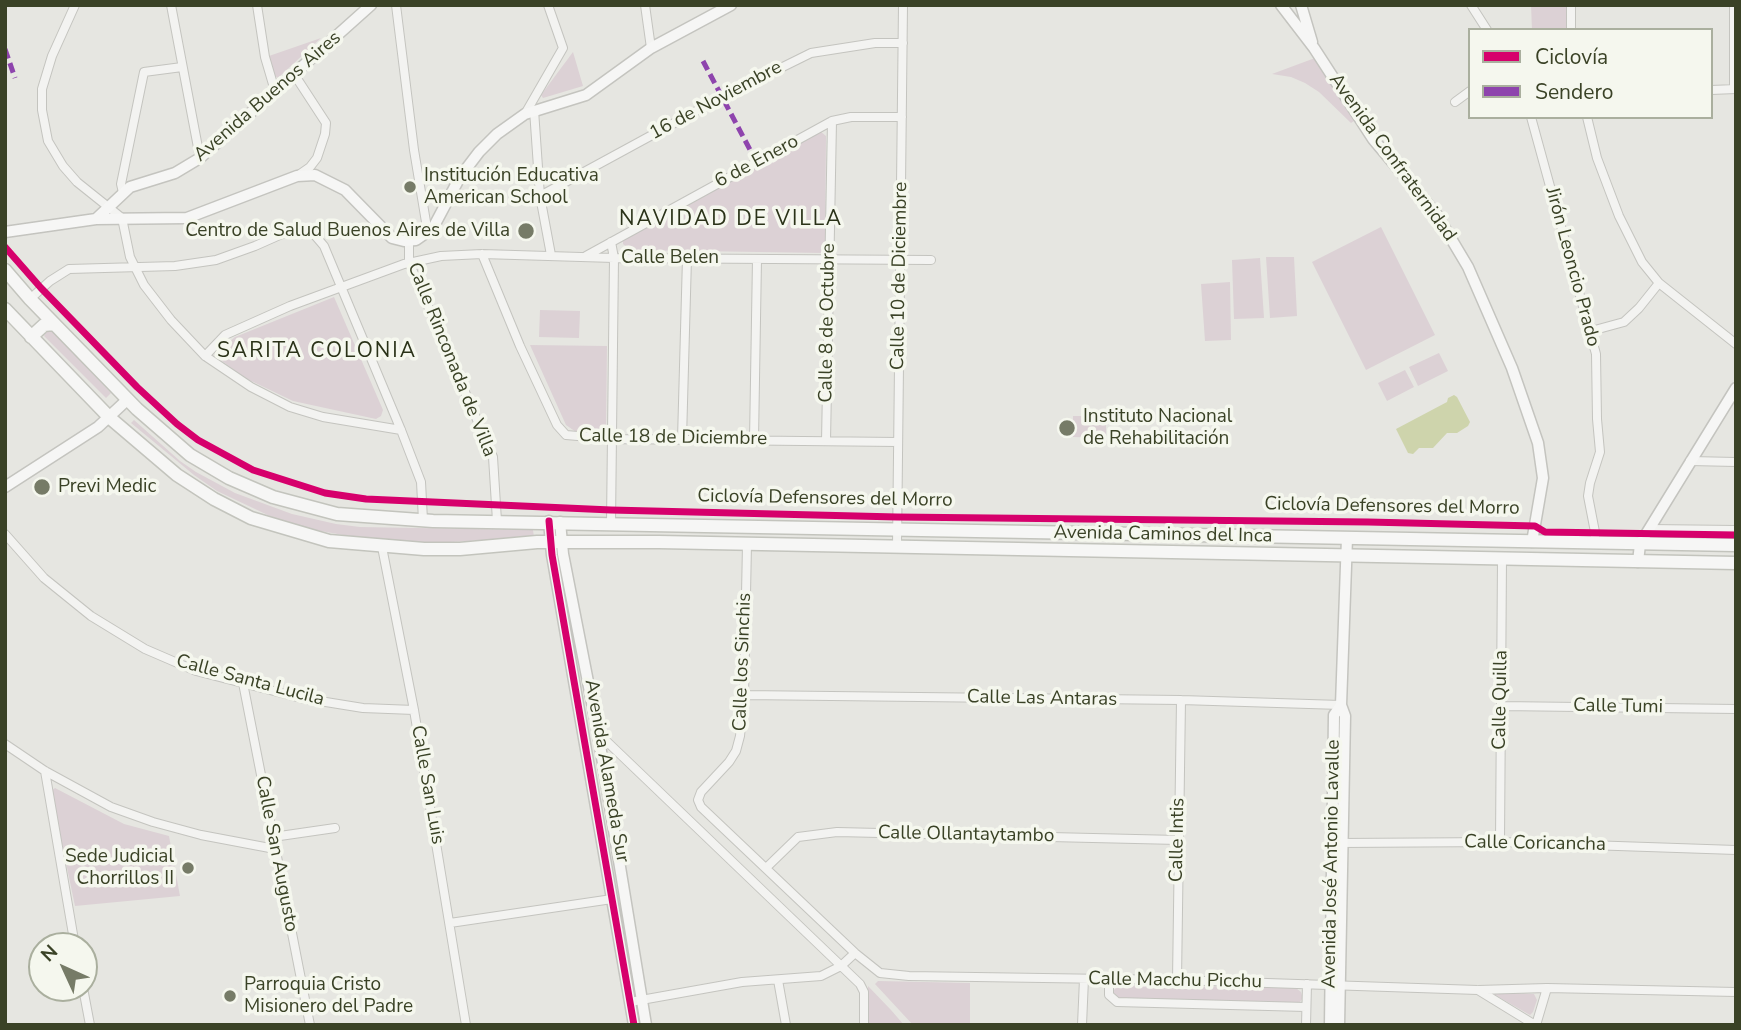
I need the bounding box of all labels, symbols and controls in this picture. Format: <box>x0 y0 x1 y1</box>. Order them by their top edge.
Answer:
street label: Avenida Buenos Aires <box>190 27 346 167</box>
legend <box>1468 28 1713 119</box>
text: Ciclovía <box>1535 43 1608 71</box>
street label: 16 de Noviembre <box>646 57 786 145</box>
street label: Avenida Confraternidad <box>1323 70 1461 246</box>
text: Sendero <box>1535 78 1614 106</box>
street label: 6 de Enero <box>711 130 803 194</box>
place label: Institución Educativa American School <box>424 165 599 209</box>
marker: Institución Educativa American School <box>402 179 418 195</box>
street label: Calle 10 de Diciembre <box>887 182 913 370</box>
street label: Jirón Leoncio Prado <box>1540 185 1604 349</box>
district label: NAVIDAD DE VILLA <box>621 207 841 233</box>
place label: Centro de Salud Buenos Aires de Villa <box>185 220 510 242</box>
marker: Centro de Salud Buenos Aires de Villa <box>516 221 536 241</box>
street label: Calle 8 de Octubre <box>815 243 841 403</box>
street label: Calle Belen <box>621 247 719 269</box>
street label: Calle Rinconada de Villa <box>402 260 500 460</box>
district label: SARITA COLONIA <box>219 339 415 365</box>
place label: Instituto Nacional de Rehabilitación <box>1083 406 1232 450</box>
marker: Instituto Nacional de Rehabilitación <box>1057 418 1077 438</box>
street label: Calle 18 de Diciembre <box>579 425 767 451</box>
place label: Previ Medic <box>58 476 156 498</box>
marker: Previ Medic <box>32 477 52 497</box>
street label: Ciclovía Defensores del Morro <box>697 485 953 513</box>
street label: Ciclovía Defensores del Morro <box>1264 493 1520 521</box>
street label: Avenida Caminos del Inca <box>1053 522 1273 548</box>
street label: Calle los Sinchis <box>729 592 757 732</box>
street label: Calle Santa Lucila <box>173 650 327 712</box>
street label: Calle Quilla <box>1489 650 1513 750</box>
street label: Avenida Alameda Sur <box>579 678 633 864</box>
street label: Calle Las Antaras <box>967 686 1117 712</box>
street label: Calle Tumi <box>1573 695 1663 719</box>
street label: Calle San Luis <box>405 724 449 846</box>
street label: Avenida José Antonio Lavalle <box>1318 739 1346 989</box>
street label: Calle San Augusto <box>250 774 302 934</box>
street label: Calle Intis <box>1166 798 1190 882</box>
street label: Calle Ollantaytambo <box>878 822 1054 848</box>
street label: Calle Coricancha <box>1464 831 1606 857</box>
place label: Sede Judicial Chorrillos II <box>65 846 174 890</box>
marker: Sede Judicial Chorrillos II <box>180 860 196 876</box>
north arrow <box>28 932 98 1002</box>
text: N <box>35 939 64 968</box>
street label: Calle Macchu Picchu <box>1088 968 1262 994</box>
place label: Parroquia Cristo Misionero del Padre <box>244 974 413 1018</box>
marker: Parroquia Cristo Misionero del Padre <box>222 988 238 1004</box>

